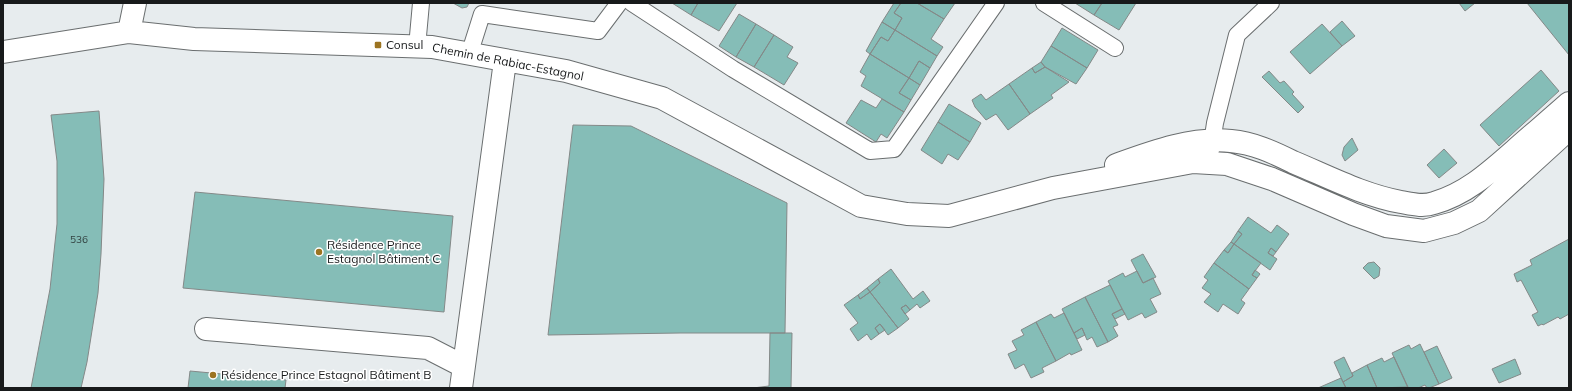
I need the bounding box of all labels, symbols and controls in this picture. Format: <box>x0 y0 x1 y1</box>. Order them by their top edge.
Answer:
place label: Consul <box>386 37 423 52</box>
street label: Chemin de Rabiac-Estagnol <box>431 39 585 84</box>
marker: Consul <box>373 40 383 50</box>
house number: 536 <box>70 233 88 246</box>
place label: Résidence Prince Estagnol Bâtiment C <box>327 237 440 266</box>
marker: Résidence Prince Estagnol Bâtiment C <box>314 247 324 257</box>
place label: Résidence Prince Estagnol Bâtiment B <box>221 367 432 382</box>
marker: Résidence Prince Estagnol Bâtiment B <box>208 370 218 380</box>

